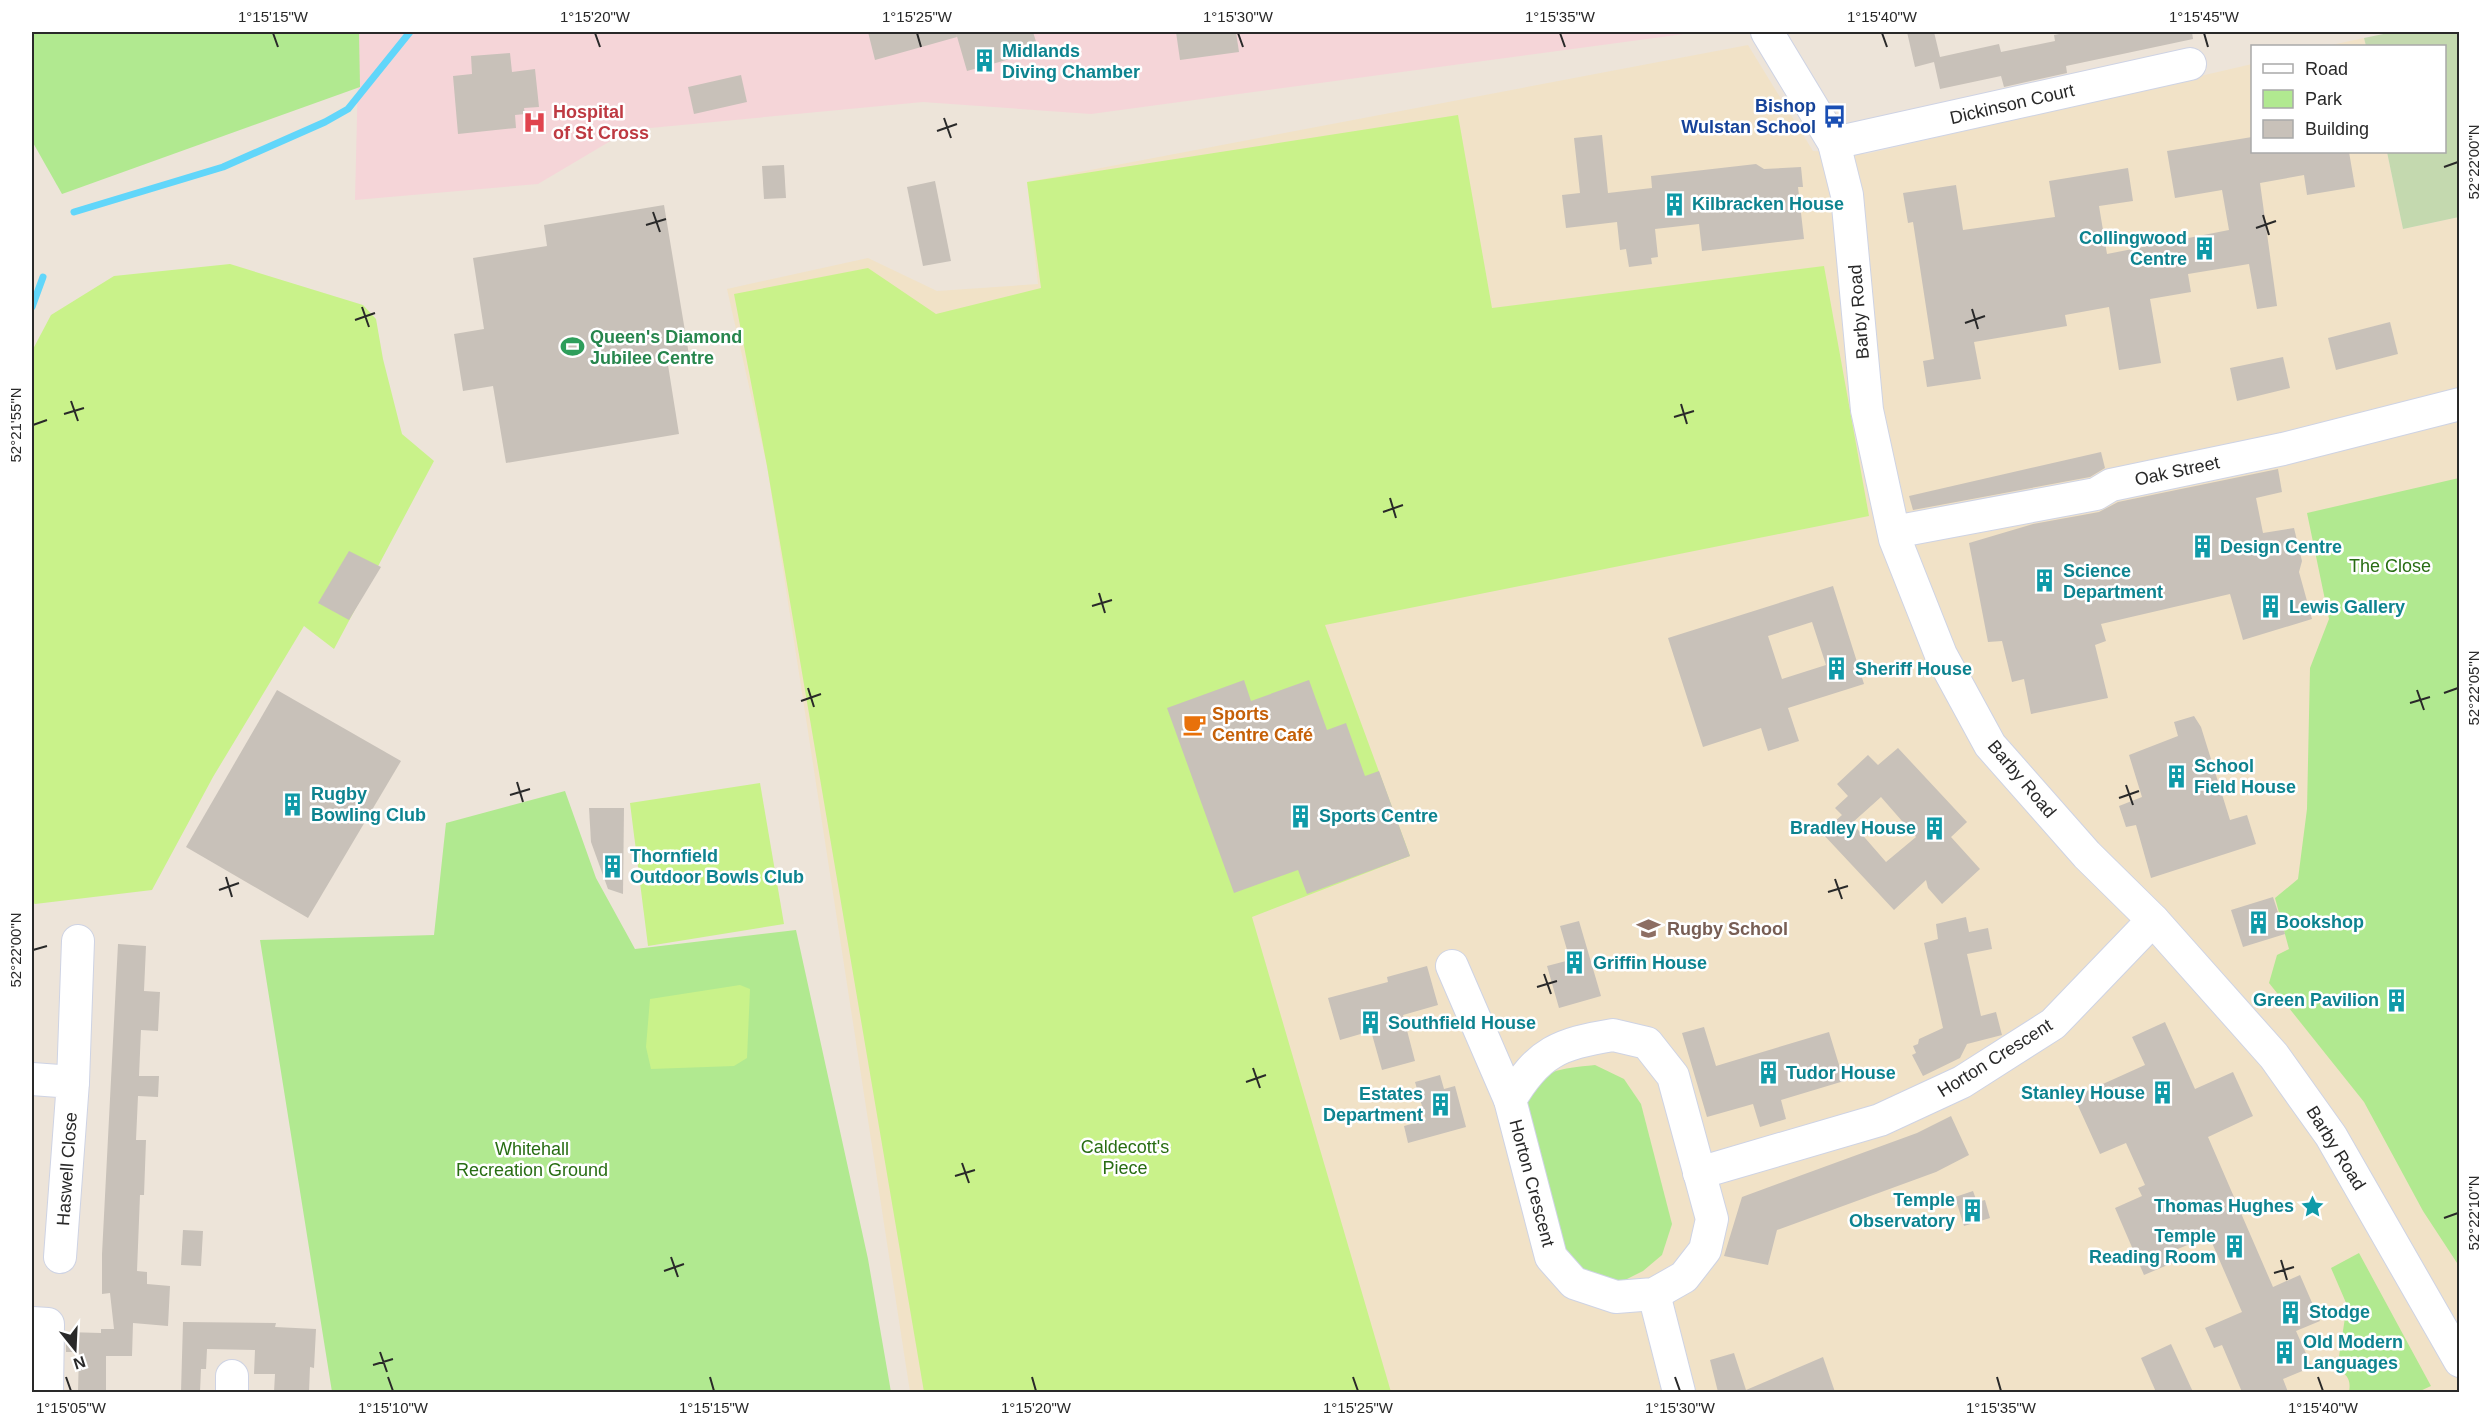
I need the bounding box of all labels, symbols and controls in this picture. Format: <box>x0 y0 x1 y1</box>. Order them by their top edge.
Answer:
text: 1°15'15"W <box>238 8 309 25</box>
text: 1°15'20"W <box>560 8 631 25</box>
text: 1°15'25"W <box>882 8 953 25</box>
text: 1°15'30"W <box>1203 8 1274 25</box>
text: 1°15'35"W <box>1525 8 1596 25</box>
text: 1°15'40"W <box>1847 8 1918 25</box>
text: 1°15'45"W <box>2169 8 2240 25</box>
place label: Midlands Diving Chamber <box>1002 41 1140 82</box>
legend <box>2251 45 2446 153</box>
building icon: Midlands Diving Chamber <box>971 48 997 74</box>
text: Road <box>2305 59 2348 79</box>
street label: Dickinson Court <box>1948 80 2076 128</box>
text: Park <box>2305 89 2343 109</box>
place label: Bishop Wulstan School <box>1681 96 1816 137</box>
place label: Hospital of St Cross <box>553 102 649 143</box>
bus stop icon: Bishop Wulstan School <box>1821 103 1847 129</box>
hospital icon: Hospital of St Cross <box>522 109 548 135</box>
text: Building <box>2305 119 2369 139</box>
text: 52°22'00"N <box>2465 124 2482 200</box>
building icon: Kilbracken House <box>1661 191 1687 217</box>
place label: Kilbracken House <box>1692 194 1844 214</box>
place label: Collingwood Centre <box>2079 228 2187 269</box>
building icon: Collingwood Centre <box>2192 235 2218 261</box>
street label: Barby Road <box>1845 264 1873 360</box>
place label: Queen's Diamond Jubilee Centre <box>590 327 742 368</box>
sports icon: Queen's Diamond Jubilee Centre <box>559 334 585 360</box>
text: 52°21'55"N <box>7 387 24 463</box>
street label: Oak Street <box>2133 452 2221 490</box>
building icon: Design Centre <box>2189 534 2215 560</box>
place label: Design Centre <box>2220 537 2342 557</box>
park label: The Close <box>2349 556 2431 576</box>
place label: Science Department <box>2063 561 2163 602</box>
building icon: Science Department <box>2032 568 2058 594</box>
building icon: Lewis Gallery <box>2258 594 2284 620</box>
place label: Lewis Gallery <box>2289 597 2405 617</box>
text: 52°22'05"N <box>2465 650 2482 726</box>
building icon: Sheriff House <box>1824 656 1850 682</box>
place label: Sheriff House <box>1855 659 1972 679</box>
place label: Sports Centre Café <box>1212 704 1313 745</box>
cafe icon: Sports Centre Café <box>1181 711 1207 737</box>
street label: Barby Road <box>1984 736 2060 822</box>
place label: School Field House <box>2194 756 2296 797</box>
building icon: School Field House <box>2163 763 2189 789</box>
place label: Rugby Bowling Club <box>311 784 426 825</box>
building icon: Rugby Bowling Club <box>280 791 306 817</box>
building icon: Sports Centre <box>1288 803 1314 829</box>
place label: Sports Centre <box>1319 806 1438 826</box>
building icon: Bradley House <box>1921 815 1947 841</box>
place label: Bradley House <box>1790 818 1916 838</box>
place label: Thornfield Outdoor Bowls Club <box>630 846 804 887</box>
building icon: Thornfield Outdoor Bowls Club <box>599 853 625 879</box>
building icon: Bookshop <box>2245 909 2271 935</box>
text: 52°22'00"N <box>7 912 24 988</box>
place label: Bookshop <box>2276 912 2364 932</box>
school or university icon: Rugby School <box>1636 916 1662 942</box>
place label: Rugby School <box>1667 919 1788 939</box>
building icon: Griffin House <box>1562 950 1588 976</box>
place label: Griffin House <box>1593 953 1707 973</box>
building icon: Green Pavilion <box>2384 987 2410 1013</box>
place label: Green Pavilion <box>2253 990 2379 1010</box>
building icon: Southfield House <box>1357 1010 1383 1036</box>
place label: Southfield House <box>1388 1013 1536 1033</box>
street label: Horton Crescent <box>1934 1015 2056 1101</box>
building icon: Tudor House <box>1755 1060 1781 1086</box>
place label: Tudor House <box>1786 1063 1896 1083</box>
building icon: Stanley House <box>2150 1080 2176 1106</box>
place label: Stanley House <box>2021 1083 2145 1103</box>
place label: Estates Department <box>1323 1084 1423 1125</box>
building icon: Estates Department <box>1428 1091 1454 1117</box>
street label: Barby Road <box>2302 1102 2370 1194</box>
street label: Haswell Close <box>53 1111 81 1227</box>
street label: Horton Crescent <box>1505 1117 1559 1249</box>
park label: Caldecott's Piece <box>1081 1137 1169 1178</box>
park label: Whitehall Recreation Ground <box>456 1139 608 1180</box>
text: 52°22'10"N <box>2465 1175 2482 1251</box>
place label: Temple Observatory <box>1849 1190 1955 1231</box>
place icon: Thomas Hughes <box>2299 1193 2325 1219</box>
place label: Thomas Hughes <box>2154 1196 2294 1216</box>
building icon: Temple Observatory <box>1960 1197 1986 1223</box>
place label: Temple Reading Room <box>2089 1226 2216 1267</box>
building icon: Temple Reading Room <box>2221 1233 2247 1259</box>
building icon: Stodge <box>2278 1299 2304 1325</box>
place label: Stodge <box>2309 1302 2370 1322</box>
north arrow <box>45 1319 105 1379</box>
place label: Old Modern Languages <box>2303 1332 2403 1373</box>
building icon: Old Modern Languages <box>2272 1339 2298 1365</box>
text: N <box>71 1353 88 1373</box>
text: 1°15'05"W <box>36 1399 107 1416</box>
text: 1°15'10"W <box>358 1399 429 1416</box>
text: 1°15'15"W <box>679 1399 750 1416</box>
text: 1°15'20"W <box>1001 1399 1072 1416</box>
text: 1°15'25"W <box>1323 1399 1394 1416</box>
text: 1°15'30"W <box>1645 1399 1716 1416</box>
text: 1°15'35"W <box>1966 1399 2037 1416</box>
text: 1°15'40"W <box>2288 1399 2359 1416</box>

